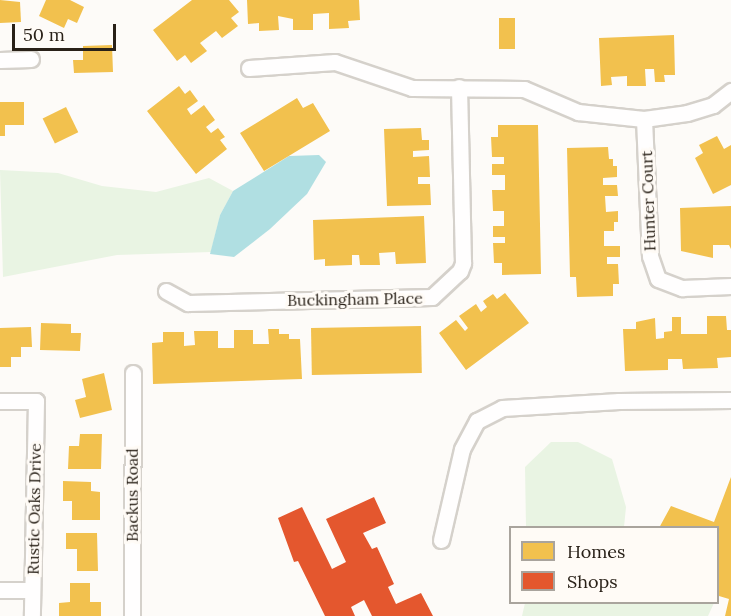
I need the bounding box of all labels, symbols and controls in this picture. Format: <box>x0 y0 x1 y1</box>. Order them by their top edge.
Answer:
scale bar <box>15 12 118 50</box>
text: 50 m <box>23 23 65 46</box>
street label: Hunter Court <box>637 150 659 252</box>
street label: Buckingham Place <box>287 288 423 310</box>
street label: Rustic Oaks Drive <box>23 443 45 575</box>
street label: Backus Road <box>122 448 142 542</box>
legend <box>509 526 719 604</box>
text: Homes <box>567 540 625 563</box>
text: Shops <box>567 570 618 593</box>

